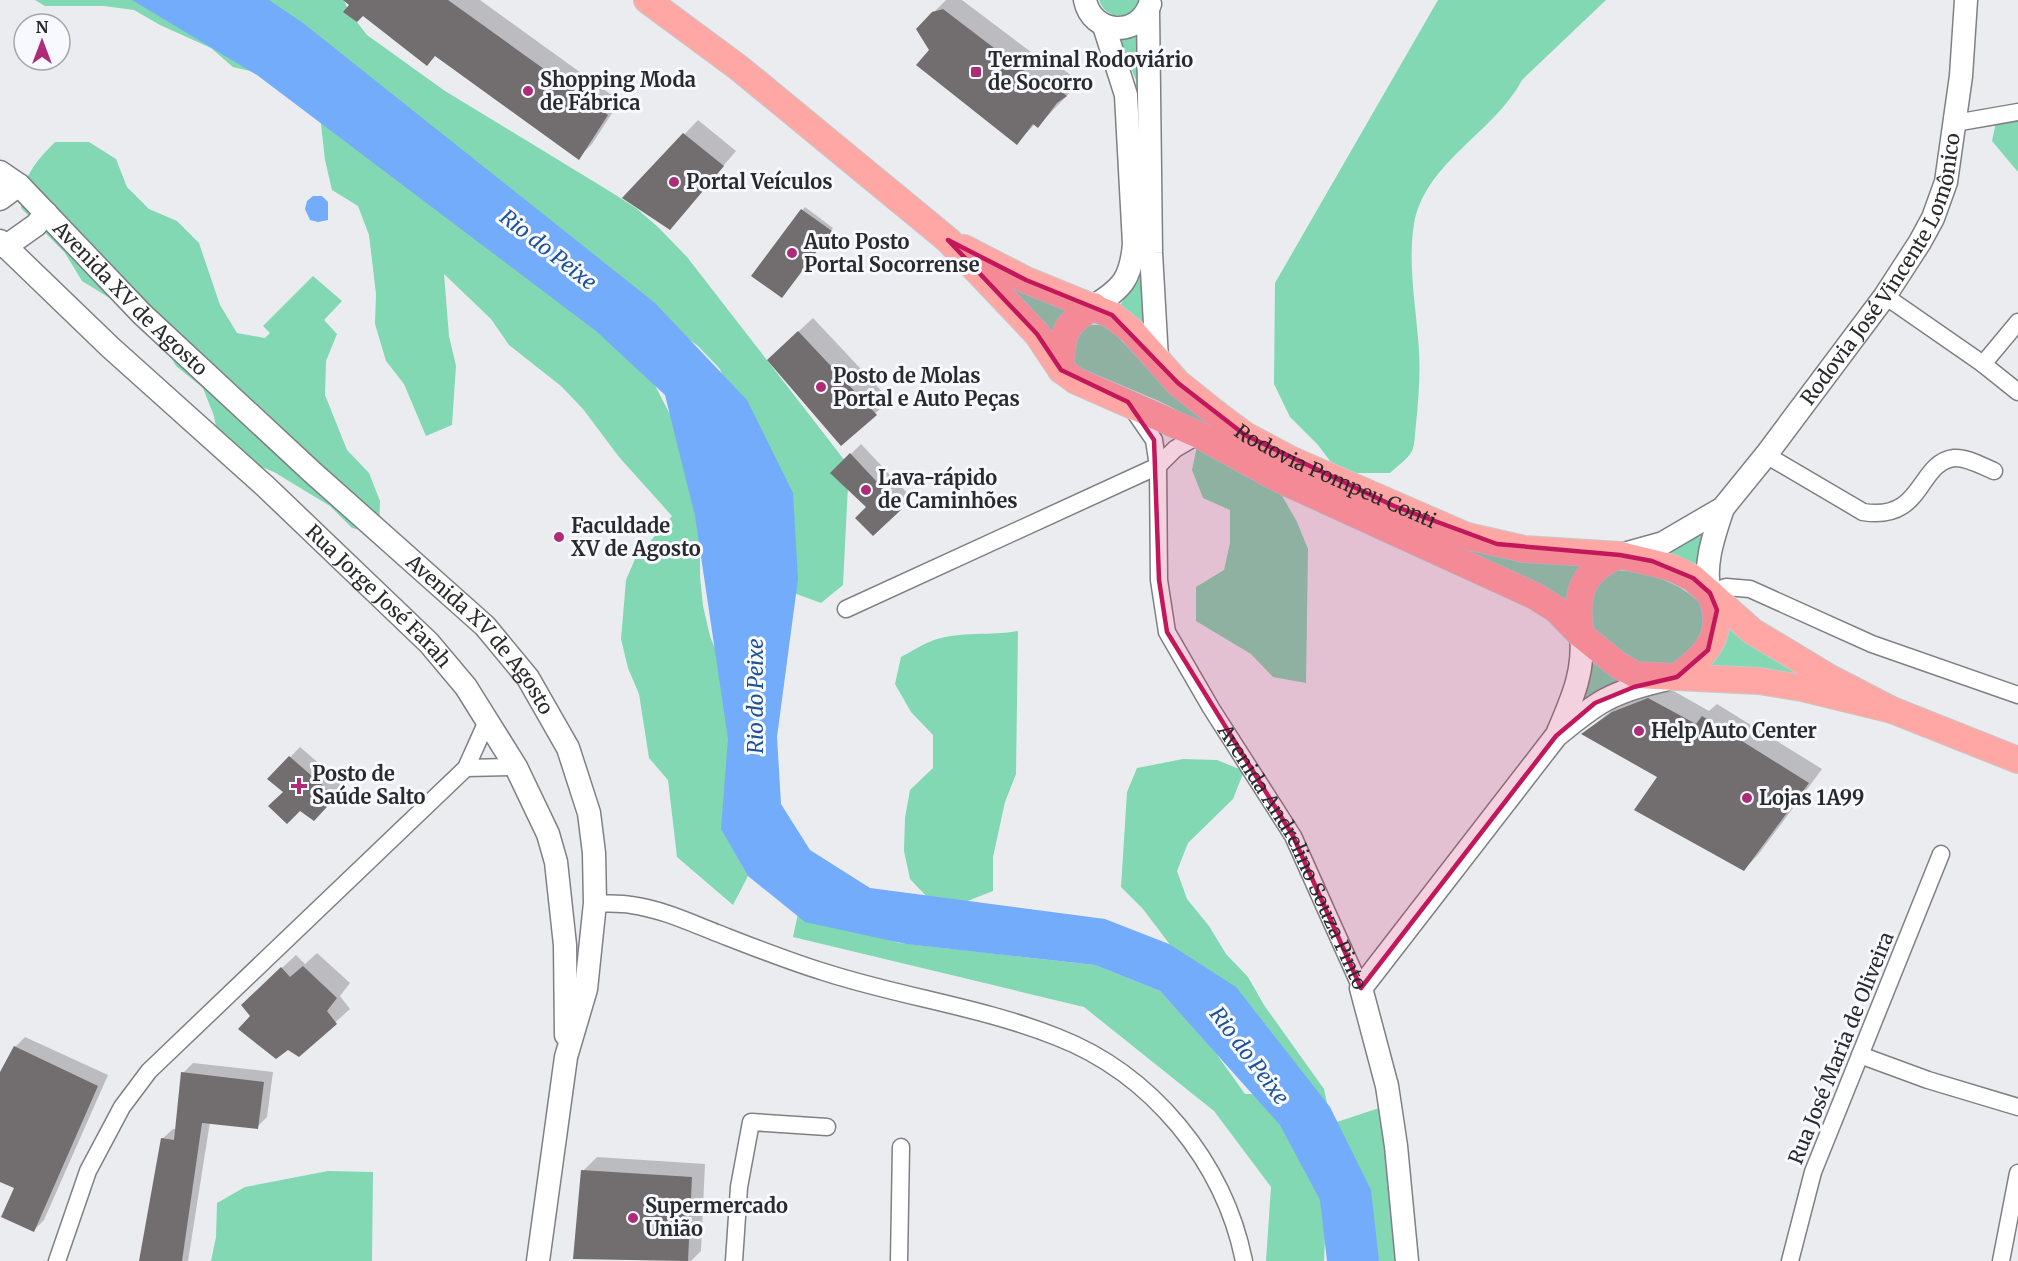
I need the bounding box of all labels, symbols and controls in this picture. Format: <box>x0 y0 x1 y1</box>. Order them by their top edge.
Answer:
north arrow <box>12 12 72 72</box>
text: N <box>36 17 49 37</box>
place label: Terminal Rodoviário de Socorro <box>988 47 1193 95</box>
marker: Terminal Rodoviário de Socorro <box>969 65 983 79</box>
place label: Shopping Moda de Fábrica <box>540 67 696 115</box>
marker: Shopping Moda de Fábrica <box>521 84 535 98</box>
street label: Rodovia José Vincente Lomônico <box>1795 131 1965 410</box>
place label: Portal Veículos <box>686 169 833 194</box>
marker: Portal Veículos <box>667 175 681 189</box>
water label: Rio do Peixe <box>494 203 602 296</box>
street label: Avenida XV de Agosto <box>47 215 213 381</box>
place label: Auto Posto Portal Socorrense <box>803 229 980 277</box>
marker: Auto Posto Portal Socorrense <box>785 246 799 260</box>
place label: Posto de Molas Portal e Auto Peças <box>833 363 1020 411</box>
marker: Posto de Molas Portal e Auto Peças <box>814 380 828 394</box>
street label: Rodovia Pompeu Conti <box>1230 419 1440 533</box>
place label: Lava-rápido de Caminhões <box>878 465 1018 513</box>
marker: Lava-rápido de Caminhões <box>859 483 873 497</box>
place label: Faculdade XV de Agosto <box>571 513 701 561</box>
street label: Rua Jorge José Farah <box>301 519 457 672</box>
marker: Faculdade XV de Agosto <box>552 530 566 544</box>
street label: Avenida XV de Agosto <box>401 548 559 719</box>
water label: Rio do Peixe <box>742 638 769 754</box>
place label: Help Auto Center <box>1651 718 1817 743</box>
street label: Avenida Andrelino Souza Pinto <box>1212 719 1373 994</box>
marker: Help Auto Center <box>1632 724 1646 738</box>
place label: Posto de Saúde Salto <box>312 761 425 809</box>
marker: Posto de Saúde Salto <box>290 777 308 795</box>
place label: Lojas 1A99 <box>1759 785 1864 810</box>
marker: Lojas 1A99 <box>1740 791 1754 805</box>
street label: Rua José Maria de Oliveira <box>1782 928 1899 1168</box>
water label: Rio do Peixe <box>1204 1001 1295 1110</box>
place label: Supermercado União <box>645 1193 788 1241</box>
marker: Supermercado União <box>626 1211 640 1225</box>

